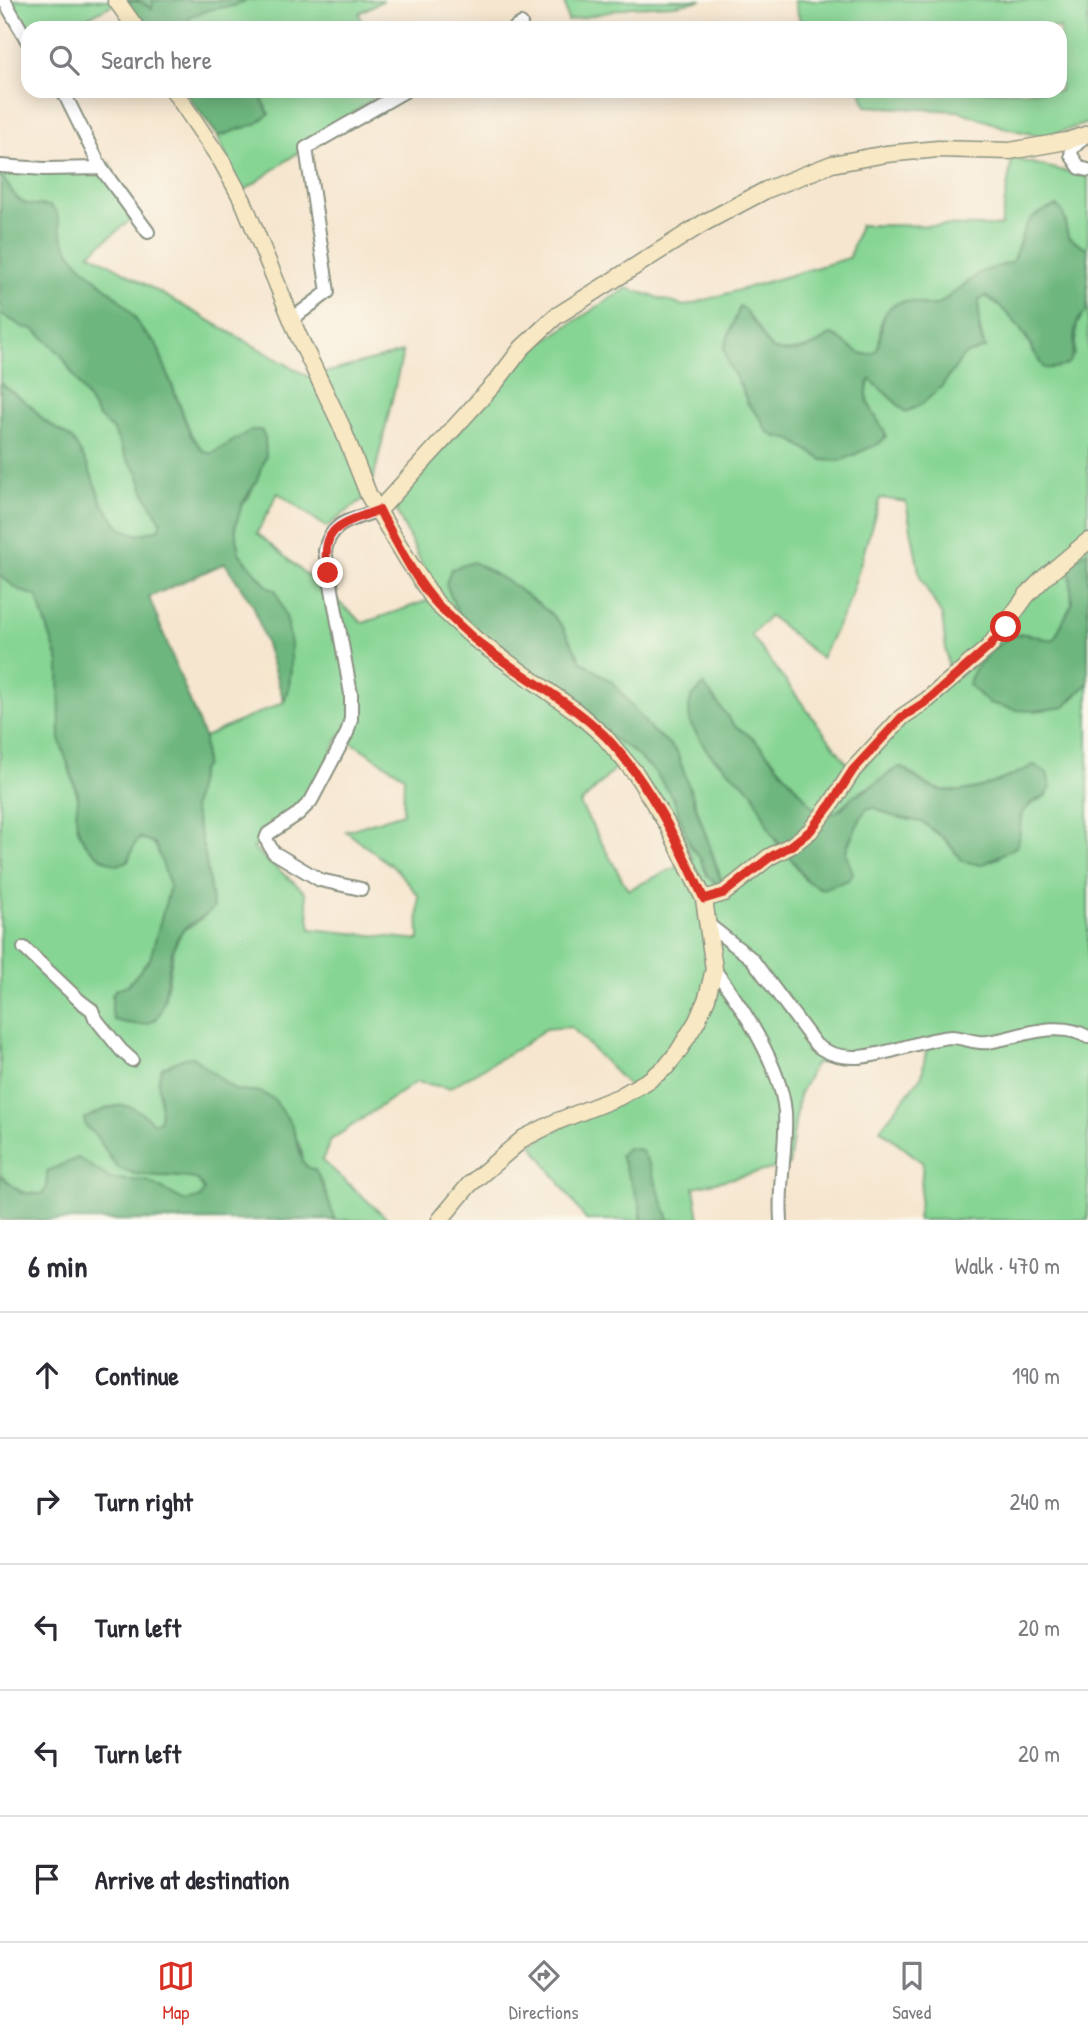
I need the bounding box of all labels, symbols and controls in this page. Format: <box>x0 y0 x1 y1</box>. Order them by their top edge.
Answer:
search box <box>21 21 1067 98</box>
icon: search <box>45 41 83 79</box>
text: Search here <box>101 42 212 77</box>
route end <box>312 557 343 588</box>
route start <box>990 611 1021 642</box>
text: 6 min <box>28 1246 88 1286</box>
text: Walk · 470 m <box>955 1250 1060 1281</box>
icon: ahead <box>28 1356 66 1394</box>
text: Continue <box>95 1358 179 1393</box>
text: 190 m <box>1012 1360 1060 1391</box>
icon: right <box>28 1482 66 1520</box>
text: Turn right <box>95 1484 193 1519</box>
text: 240 m <box>1009 1486 1060 1517</box>
icon: left <box>28 1608 66 1646</box>
text: Turn left <box>95 1610 181 1645</box>
text: 20 m <box>1018 1612 1060 1643</box>
icon: left <box>28 1734 66 1772</box>
text: Turn left <box>95 1736 181 1771</box>
text: 20 m <box>1018 1738 1060 1769</box>
icon: arrive <box>28 1860 66 1898</box>
text: Arrive at destination <box>95 1862 290 1897</box>
tab: Map <box>157 1957 195 2025</box>
tab: Directions <box>509 1957 579 2025</box>
tab: Saved <box>892 1957 931 2025</box>

